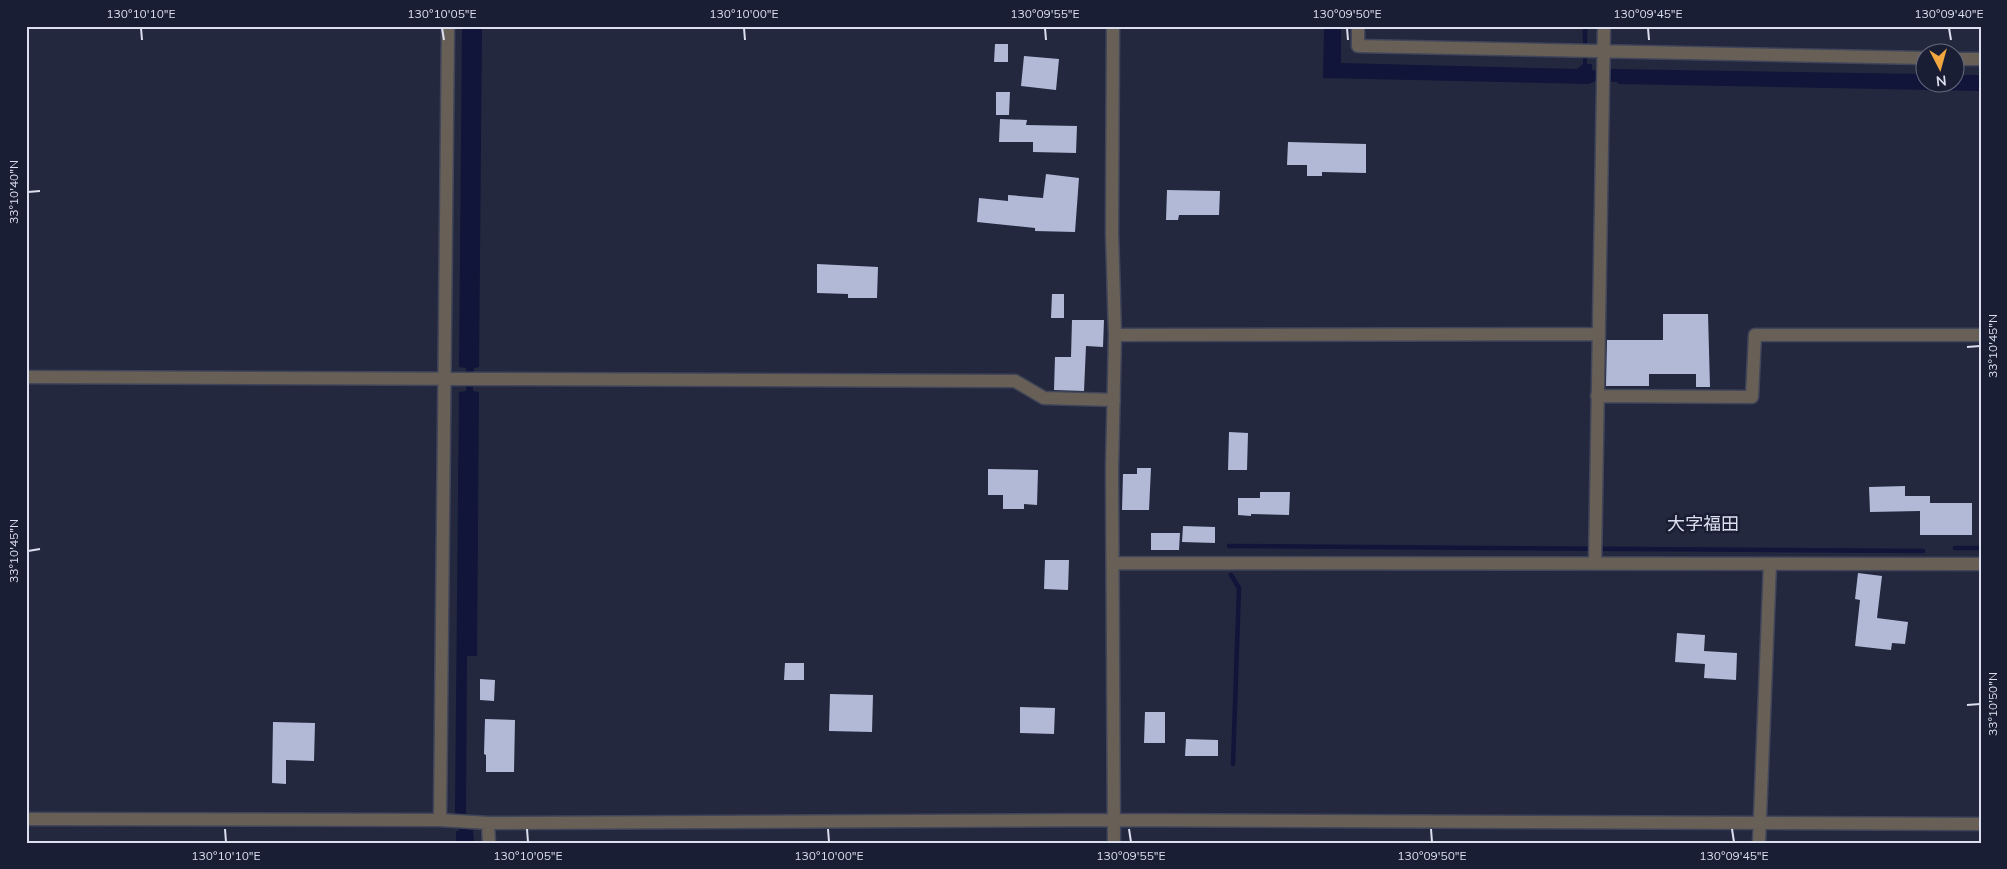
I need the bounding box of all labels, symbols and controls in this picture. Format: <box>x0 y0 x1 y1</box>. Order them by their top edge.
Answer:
text: 130°10'10"E <box>106 6 176 21</box>
text: 130°10'05"E <box>407 6 477 21</box>
text: 130°10'00"E <box>709 6 779 21</box>
text: 130°09'55"E <box>1010 6 1080 21</box>
text: 130°09'50"E <box>1312 6 1382 21</box>
text: 130°09'45"E <box>1613 6 1683 21</box>
text: 130°09'40"E <box>1914 6 1984 21</box>
north arrow <box>1914 42 1964 92</box>
text: N <box>1935 71 1948 90</box>
text: 33°10'40"N <box>6 160 21 224</box>
text: 33°10'45"N <box>1985 314 2000 378</box>
district label: 大字福田 <box>1667 512 1739 535</box>
text: 33°10'45"N <box>6 519 21 583</box>
text: 33°10'50"N <box>1985 672 2000 736</box>
text: 130°10'10"E <box>191 848 261 863</box>
text: 130°10'05"E <box>493 848 563 863</box>
text: 130°10'00"E <box>794 848 864 863</box>
text: 130°09'55"E <box>1096 848 1166 863</box>
text: 130°09'50"E <box>1397 848 1467 863</box>
text: 130°09'45"E <box>1699 848 1769 863</box>

